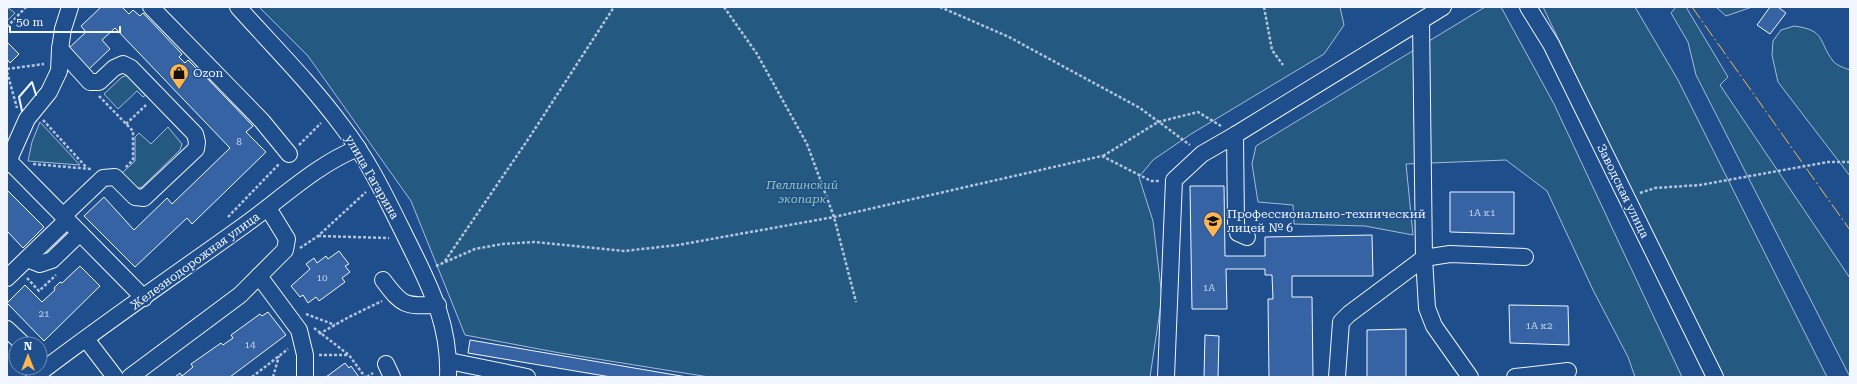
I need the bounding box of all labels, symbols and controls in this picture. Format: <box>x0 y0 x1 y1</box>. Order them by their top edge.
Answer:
scale bar <box>10 8 120 34</box>
text: 50 m <box>16 15 43 29</box>
shop icon: Ozon <box>168 62 190 90</box>
place label: Ozon <box>193 66 224 80</box>
street label: улица Гагарина <box>342 132 402 222</box>
house number: 8 <box>236 136 242 147</box>
street label: Заводская улица <box>1594 142 1652 241</box>
park label: Пеллинский экопарк <box>765 178 838 206</box>
place label: Профессионально-технический лицей № 6 <box>1227 207 1426 235</box>
house number: 1А к1 <box>1468 207 1496 218</box>
street label: Железнодорожная улица <box>128 209 263 313</box>
school or university icon: Профессионально-технический лицей № 6 <box>1202 210 1224 238</box>
house number: 10 <box>316 272 328 283</box>
house number: 1А <box>1203 282 1215 293</box>
house number: 21 <box>38 308 50 319</box>
house number: 1А к2 <box>1525 320 1553 331</box>
north arrow <box>8 336 48 376</box>
house number: 14 <box>244 339 256 350</box>
text: N <box>24 340 33 353</box>

